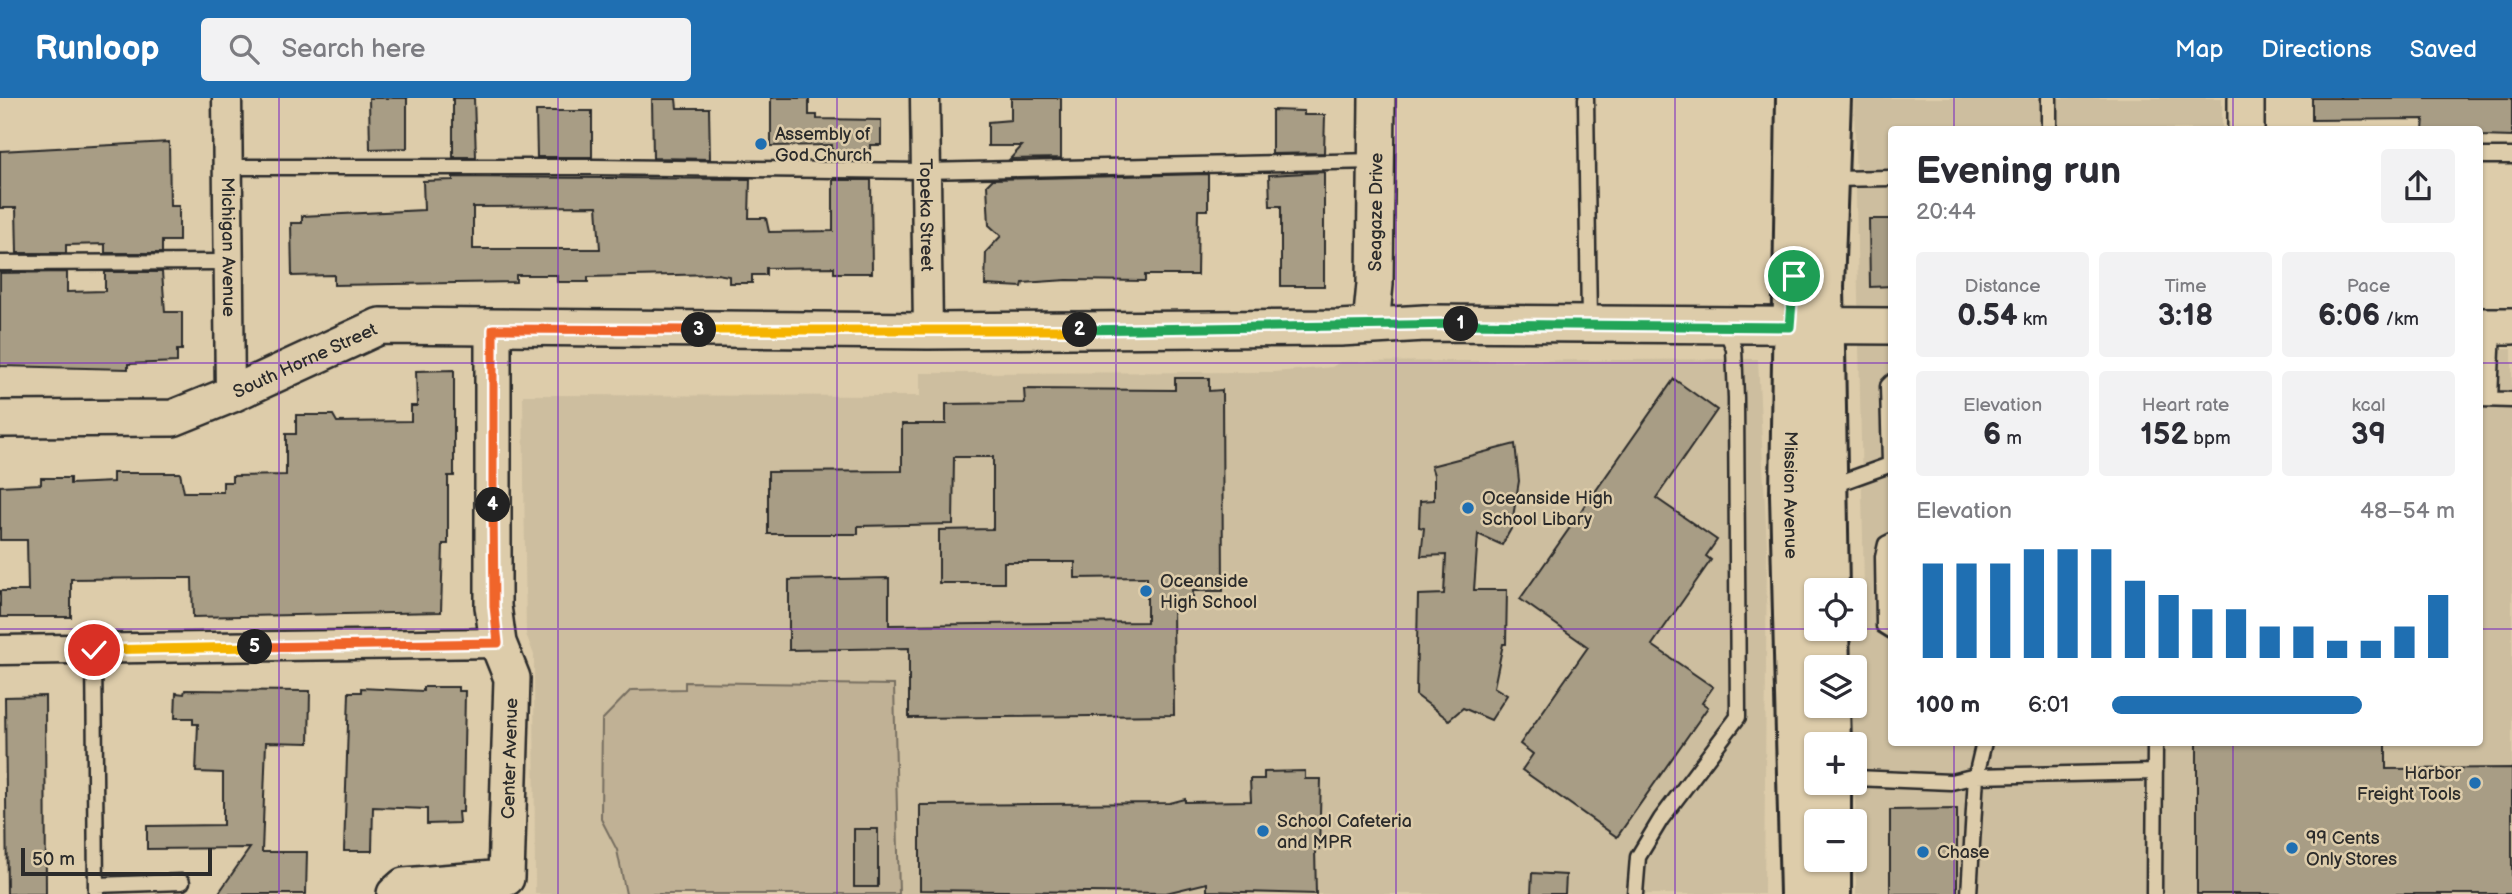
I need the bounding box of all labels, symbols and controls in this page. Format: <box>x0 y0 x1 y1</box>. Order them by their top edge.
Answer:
search box <box>201 18 691 81</box>
text: Runloop <box>35 29 159 69</box>
icon: search <box>225 30 263 68</box>
text: Search here <box>281 34 425 65</box>
text: Map <box>2175 35 2223 64</box>
text: Directions <box>2261 35 2372 64</box>
text: Saved <box>2410 35 2477 64</box>
place label: Assembly of God Church <box>775 124 872 166</box>
marker: Assembly of God Church <box>753 136 769 152</box>
text: Evening run <box>1916 149 2121 194</box>
button: share <box>2381 149 2455 223</box>
street label: Seagaze Drive <box>1365 152 1387 272</box>
street label: Topeka Street <box>915 158 938 272</box>
street label: Michigan Avenue <box>217 177 240 317</box>
text: 20:44 <box>1916 198 1976 226</box>
pin <box>1764 246 1824 306</box>
icon: arrive <box>1775 257 1813 295</box>
text: Distance <box>1965 275 2040 298</box>
text: Time <box>2164 275 2207 298</box>
text: Pace <box>2347 275 2390 298</box>
text: 0.54 <box>1957 298 2018 334</box>
text: 3:18 <box>2158 298 2213 334</box>
text: 6:06 <box>2318 298 2380 334</box>
pin: 1 <box>1444 306 1478 342</box>
text: km <box>2018 308 2048 331</box>
text: /km <box>2380 308 2419 331</box>
text: 1 <box>1457 312 1465 335</box>
pin: 3 <box>682 313 716 348</box>
pin: 2 <box>1062 313 1098 348</box>
street label: South Horne Street <box>230 318 381 403</box>
text: 3 <box>693 318 704 341</box>
text: 2 <box>1074 318 1085 341</box>
text: Elevation <box>1963 394 2042 417</box>
text: Heart rate <box>2142 394 2229 417</box>
text: kcal <box>2351 394 2386 417</box>
text: 6 <box>1983 417 2001 453</box>
text: 152 <box>2140 417 2188 453</box>
text: 39 <box>2351 417 2386 453</box>
text: m <box>2001 427 2022 450</box>
text: bpm <box>2188 427 2231 450</box>
street label: Mission Avenue <box>1779 431 1802 559</box>
pin: 4 <box>476 488 510 522</box>
place label: Oceanside High School Libary <box>1482 488 1613 530</box>
text: 4 <box>487 493 498 516</box>
text: Elevation <box>1916 497 2012 525</box>
text: 48–54 m <box>2360 497 2455 525</box>
marker: Oceanside High School Libary <box>1460 500 1476 516</box>
place label: Oceanside High School <box>1160 571 1257 613</box>
map controls <box>1804 578 1867 872</box>
button: locate <box>1804 578 1867 641</box>
marker: Oceanside High School <box>1138 583 1154 599</box>
pin <box>64 620 124 680</box>
pin: 5 <box>238 630 272 664</box>
icon: check <box>75 631 113 669</box>
text: 5 <box>249 635 260 658</box>
button: layers <box>1804 655 1867 718</box>
text: 100 m <box>1916 691 1980 719</box>
text: 6:01 <box>2028 691 2069 719</box>
street label: Center Avenue <box>497 697 522 819</box>
button: + <box>1804 732 1867 795</box>
place label: Harbor Freight Tools <box>2357 763 2461 805</box>
marker: Harbor Freight Tools <box>2467 775 2483 791</box>
button: − <box>1804 809 1867 872</box>
place label: School Cafeteria and MPR <box>1277 811 1412 853</box>
marker: School Cafeteria and MPR <box>1255 823 1271 839</box>
place label: 99 Cents Only Stores <box>2306 828 2397 870</box>
marker: 99 Cents Only Stores <box>2284 840 2300 856</box>
place label: Chase <box>1937 842 1990 863</box>
marker: Chase <box>1915 844 1931 860</box>
scale bar <box>21 845 212 877</box>
text: 50 m <box>32 848 75 871</box>

